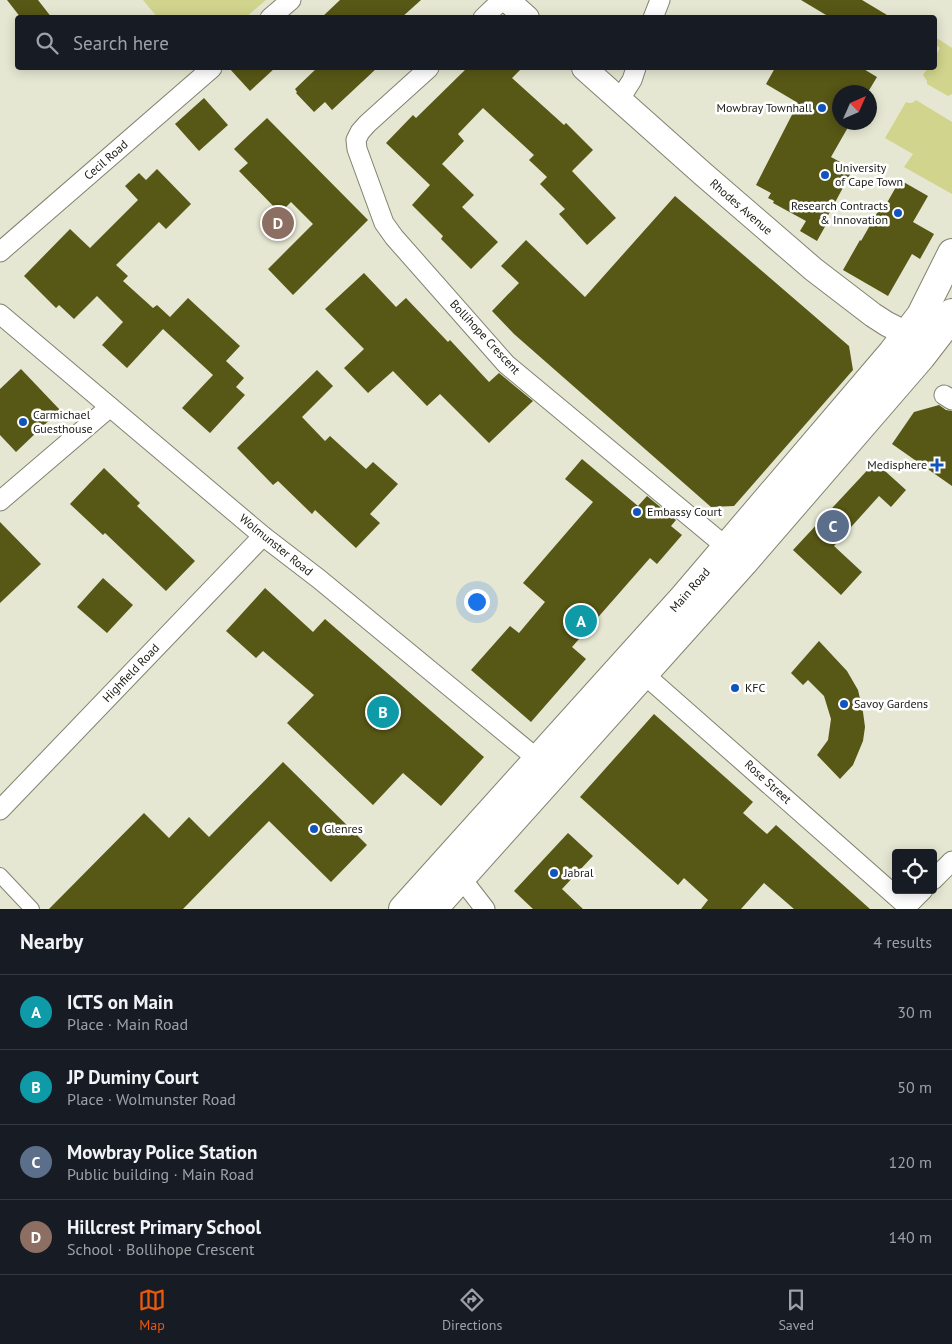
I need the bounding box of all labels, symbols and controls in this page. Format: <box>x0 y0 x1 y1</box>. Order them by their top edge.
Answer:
search box <box>15 15 937 70</box>
icon: search <box>33 29 61 57</box>
text: Search here <box>73 31 169 55</box>
north arrow <box>832 85 877 130</box>
place label: Mowbray Townhall <box>717 100 812 115</box>
marker: Mowbray Townhall <box>816 102 828 114</box>
street label: Cecil Road <box>81 137 131 183</box>
place label: University of Cape Town <box>835 160 903 189</box>
marker: University of Cape Town <box>819 169 831 181</box>
street label: Rhodes Avenue <box>707 175 776 238</box>
place label: Research Contracts & Innovation <box>791 198 888 227</box>
pin: D <box>262 204 294 242</box>
marker: Research Contracts & Innovation <box>892 207 904 219</box>
street label: Bollihope Crescent <box>447 296 524 377</box>
place label: Carmichael Guesthouse <box>33 407 93 436</box>
marker: Carmichael Guesthouse <box>17 416 29 428</box>
place label: Medisphere <box>867 457 927 472</box>
marker: Medisphere <box>931 459 943 471</box>
place label: Embassy Court <box>647 504 722 519</box>
marker: Embassy Court <box>631 506 643 518</box>
pin: C <box>817 507 849 545</box>
street label: Wolmunster Road <box>237 510 316 579</box>
street label: Main Road <box>666 564 713 615</box>
your location <box>464 589 490 615</box>
pin: A <box>565 602 597 640</box>
street label: Highfield Road <box>99 640 162 705</box>
place label: KFC <box>745 680 766 695</box>
marker: KFC <box>729 682 741 694</box>
pin: B <box>367 693 399 731</box>
place label: Savoy Gardens <box>854 696 928 711</box>
marker: Savoy Gardens <box>838 698 850 710</box>
street label: Rose Street <box>742 757 795 807</box>
place label: Glenres <box>324 821 363 836</box>
marker: Glenres <box>308 823 320 835</box>
map controls <box>892 849 937 894</box>
button: locate <box>892 849 937 894</box>
place label: Jabral <box>563 865 594 880</box>
marker: Jabral <box>548 867 560 879</box>
text: Nearby <box>20 928 83 955</box>
text: 4 results <box>873 932 932 952</box>
text: ICTS on Main <box>67 990 173 1014</box>
text: A <box>31 1002 41 1022</box>
text: 30 m <box>897 1002 932 1022</box>
text: Place · Main Road <box>67 1014 188 1034</box>
text: JP Duminy Court <box>67 1065 199 1089</box>
text: B <box>31 1077 41 1097</box>
text: 50 m <box>897 1077 932 1097</box>
text: Place · Wolmunster Road <box>67 1089 236 1109</box>
text: Mowbray Police Station <box>67 1140 257 1164</box>
text: C <box>32 1152 40 1172</box>
text: 120 m <box>889 1152 932 1172</box>
text: Public building · Main Road <box>67 1164 254 1184</box>
text: Hillcrest Primary School <box>67 1215 261 1239</box>
text: D <box>31 1227 41 1247</box>
text: 140 m <box>889 1227 932 1247</box>
text: School · Bollihope Crescent <box>67 1239 254 1259</box>
tab: Map <box>138 1286 166 1334</box>
tab: Directions <box>442 1286 502 1334</box>
tab: Saved <box>778 1286 814 1334</box>

